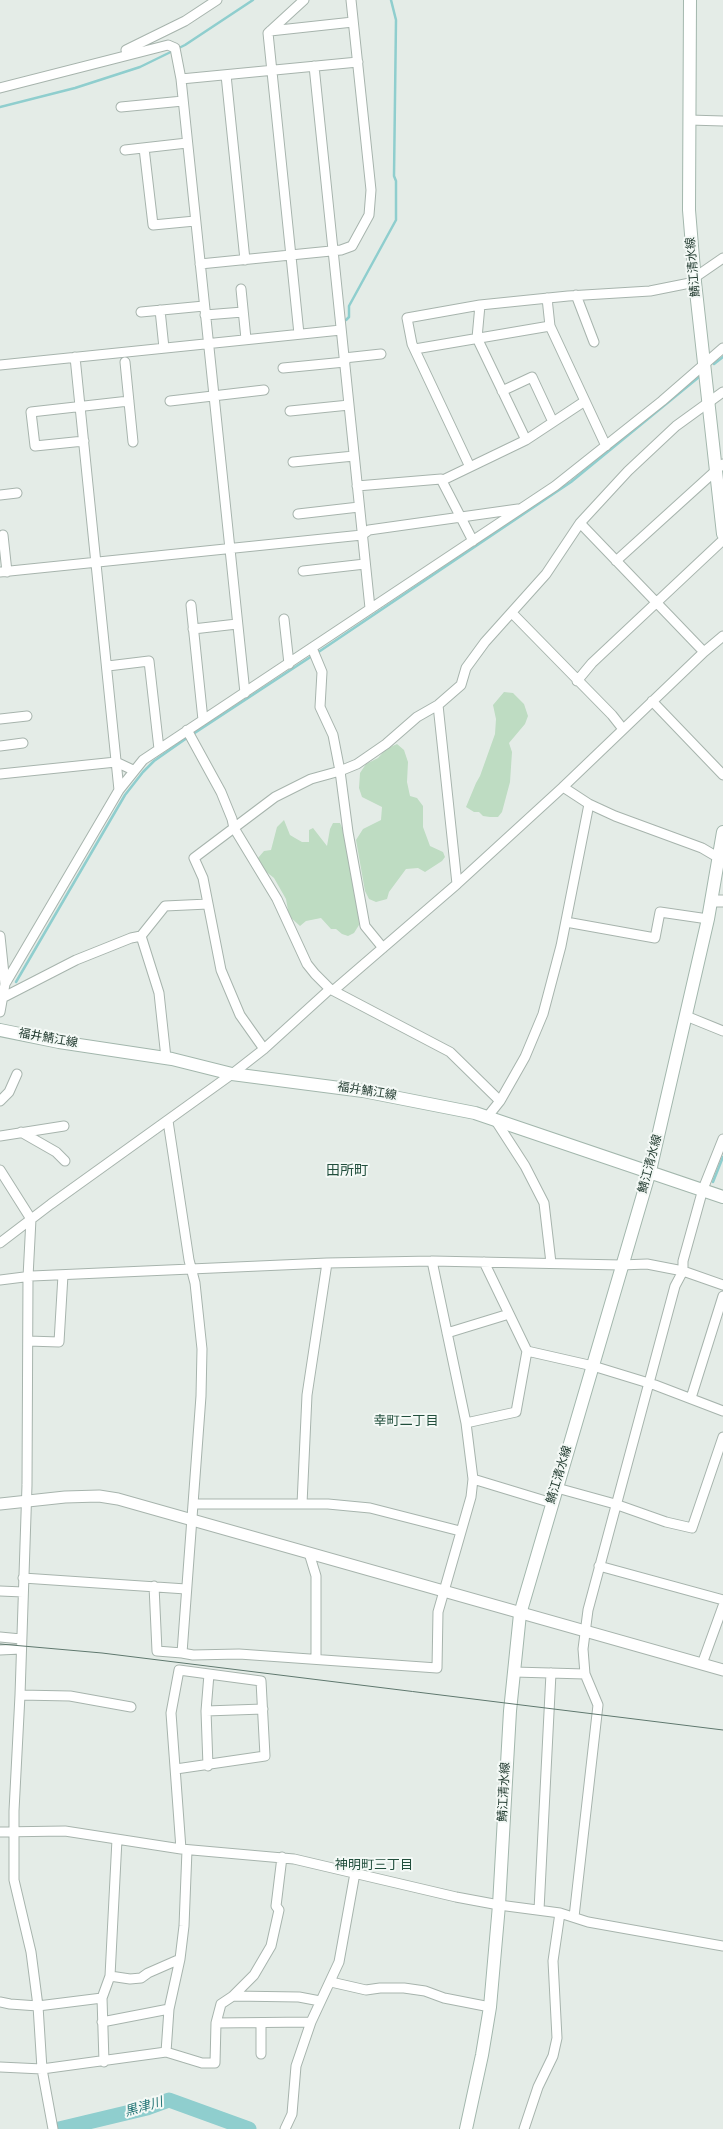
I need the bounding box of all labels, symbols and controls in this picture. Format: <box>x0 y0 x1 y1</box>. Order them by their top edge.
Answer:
street label: 鯖江清水線 <box>684 236 704 298</box>
street label: 福井鯖江線 <box>17 1027 79 1051</box>
street label: 福井鯖江線 <box>336 1080 398 1104</box>
street label: 鯖江清水線 <box>636 1133 666 1195</box>
district label: 田所町 <box>326 1164 368 1180</box>
district label: 幸町二丁目 <box>374 1414 438 1430</box>
street label: 鯖江清水線 <box>544 1444 576 1506</box>
street label: 鯖江清水線 <box>496 1762 514 1822</box>
district label: 神明町三丁目 <box>335 1858 413 1874</box>
water label: 黒津川 <box>123 2095 165 2121</box>

